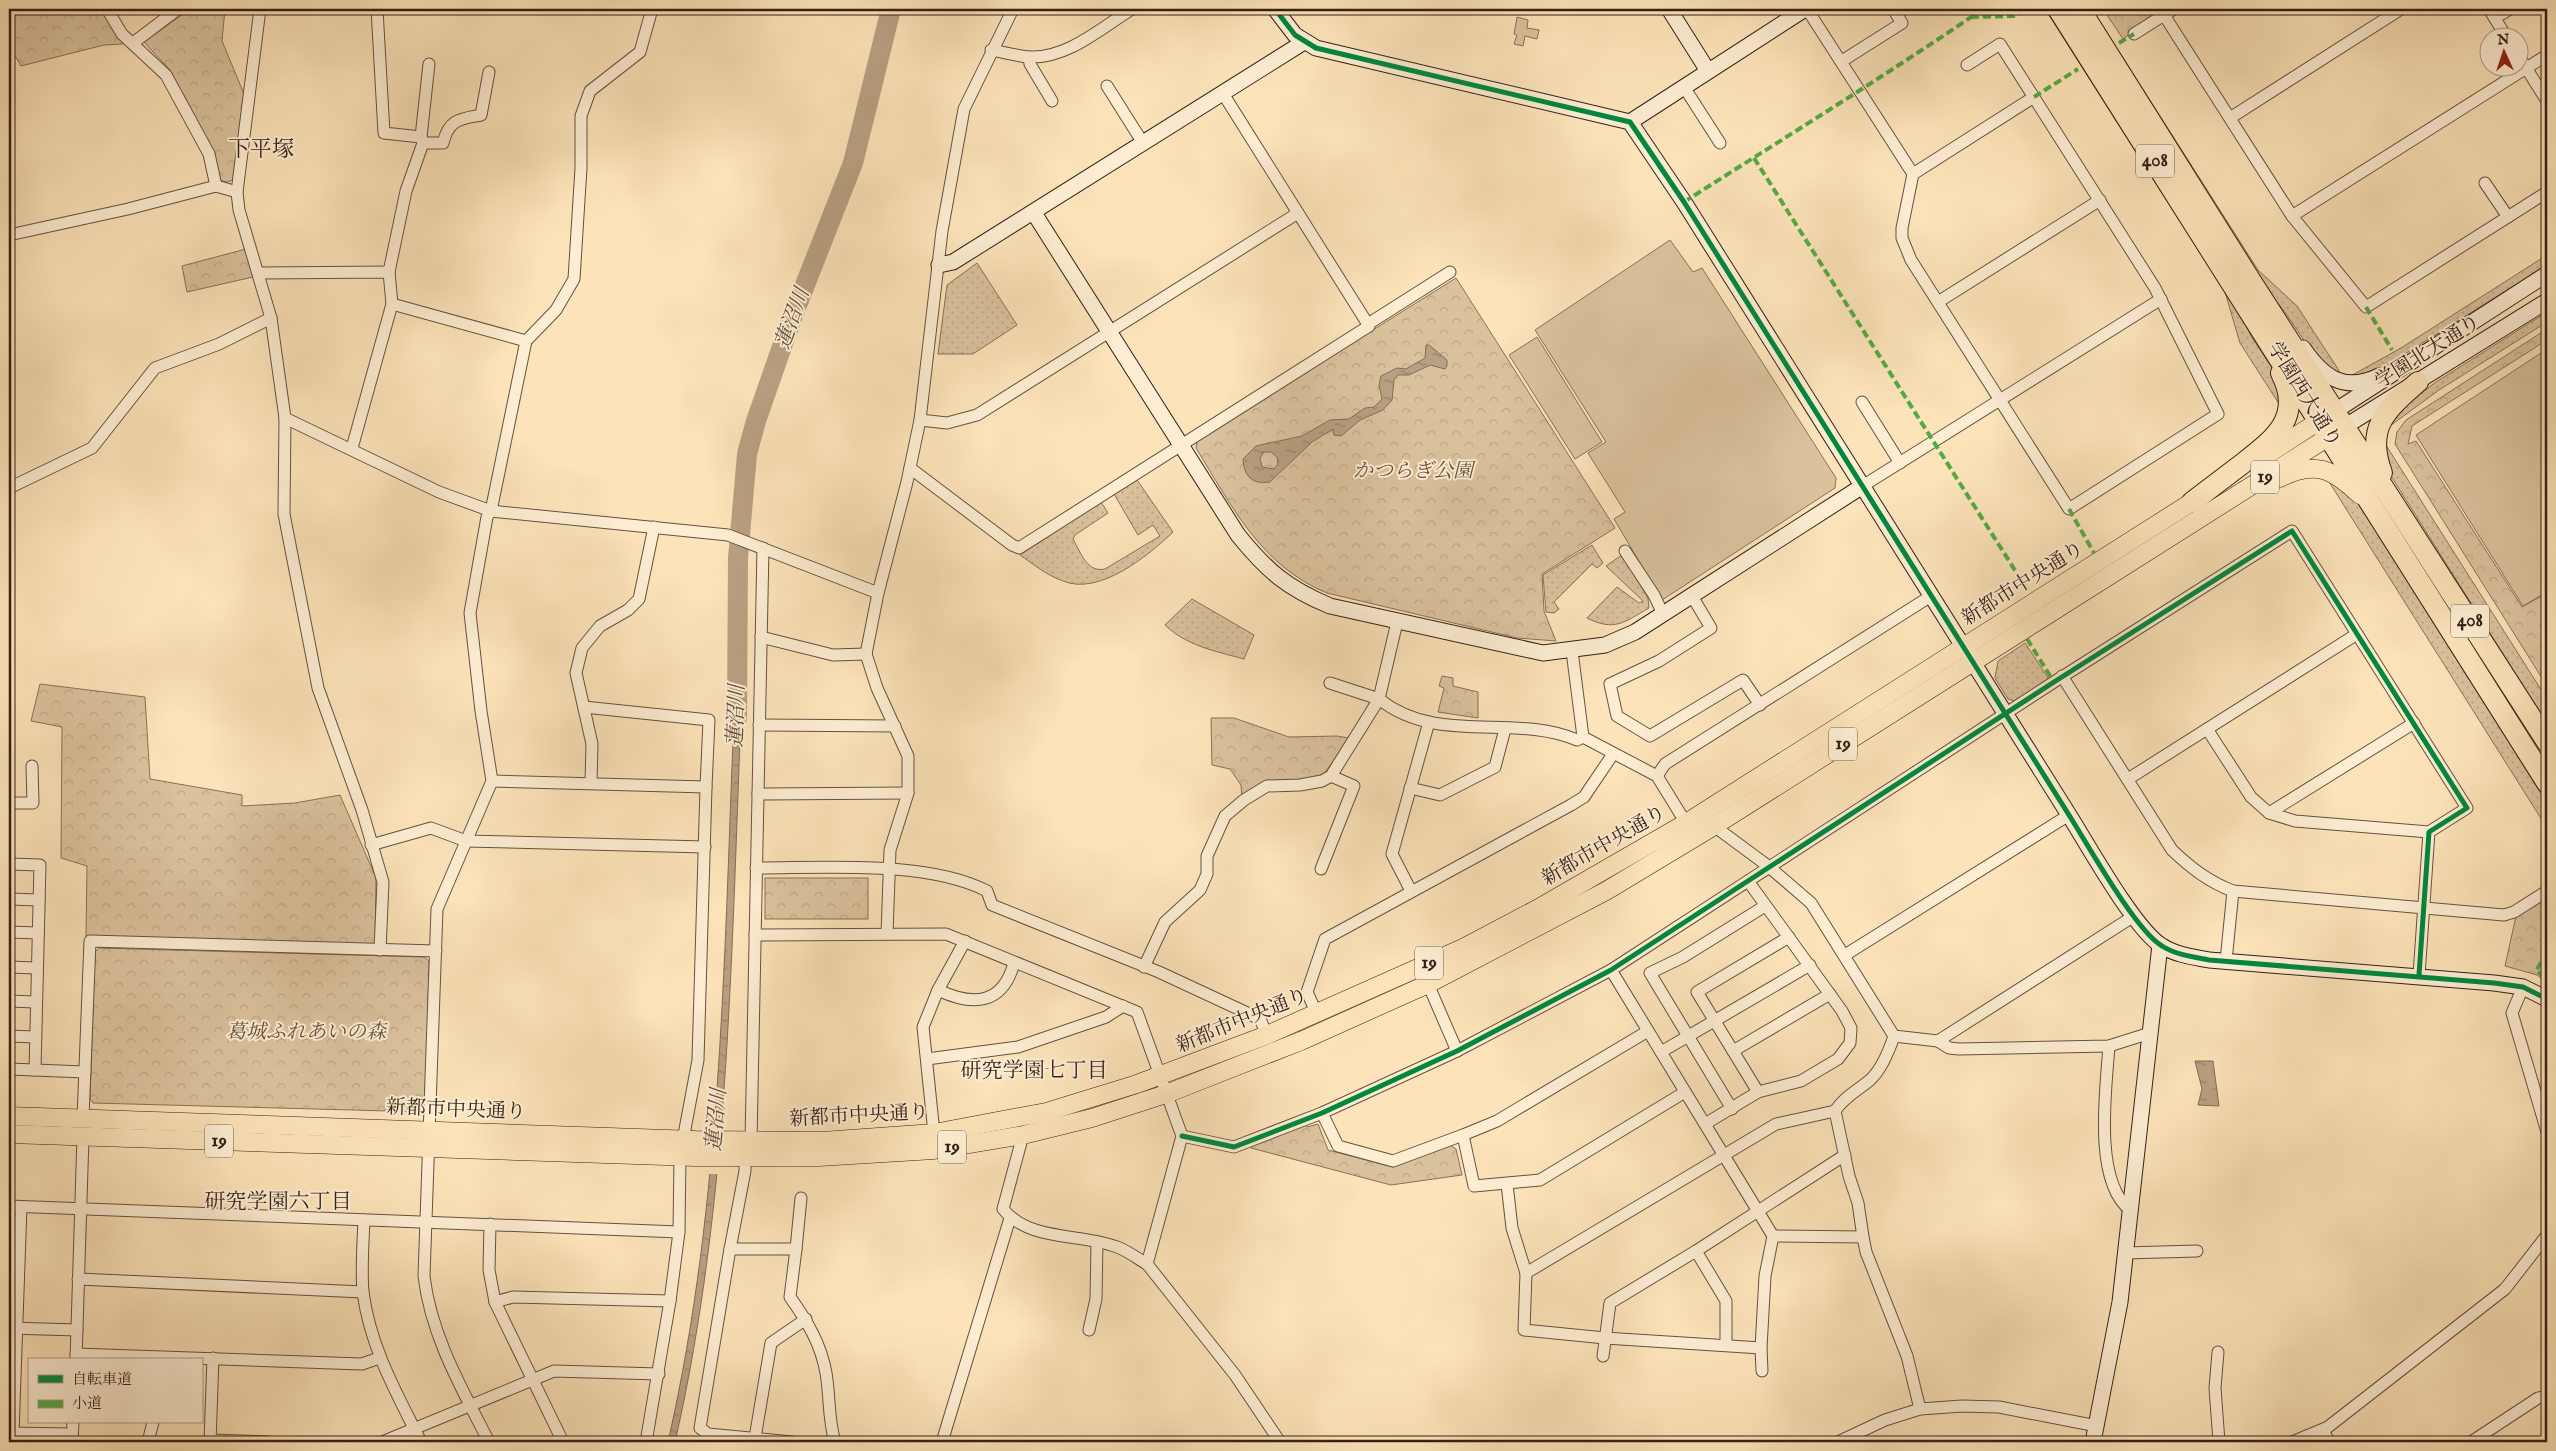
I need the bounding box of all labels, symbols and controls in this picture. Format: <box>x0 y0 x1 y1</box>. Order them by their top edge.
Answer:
north arrow <box>2478 28 2528 78</box>
text: N <box>2496 31 2510 49</box>
district label: 下平塚 <box>228 136 294 164</box>
road number: 408 <box>2136 144 2174 178</box>
water label: 蓮沼川 <box>770 283 817 353</box>
street label: 学園北大通り <box>2370 310 2486 394</box>
street label: 学園西大通り <box>2262 337 2346 453</box>
park label: かつらぎ公園 <box>1353 459 1476 484</box>
road number: 19 <box>2251 461 2279 494</box>
street label: 新都市中央通り <box>1957 536 2089 632</box>
road number: 408 <box>2451 604 2489 638</box>
water label: 蓮沼川 <box>722 682 752 748</box>
road number: 19 <box>1829 728 1857 761</box>
street label: 新都市中央通り <box>1537 800 1671 892</box>
road number: 19 <box>1415 946 1443 980</box>
street label: 新都市中央通り <box>1172 983 1312 1059</box>
park label: 葛城ふれあいの森 <box>226 1020 388 1045</box>
district label: 研究学園七丁目 <box>961 1058 1108 1085</box>
water label: 蓮沼川 <box>701 1085 733 1153</box>
street label: 新都市中央通り <box>386 1095 526 1125</box>
street label: 新都市中央通り <box>788 1100 930 1132</box>
road number: 19 <box>205 1124 233 1158</box>
road number: 19 <box>938 1130 966 1164</box>
district label: 研究学園六丁目 <box>205 1189 352 1216</box>
legend <box>28 1358 202 1424</box>
text: 自転車道 <box>72 1370 132 1389</box>
text: 小道 <box>72 1394 102 1413</box>

